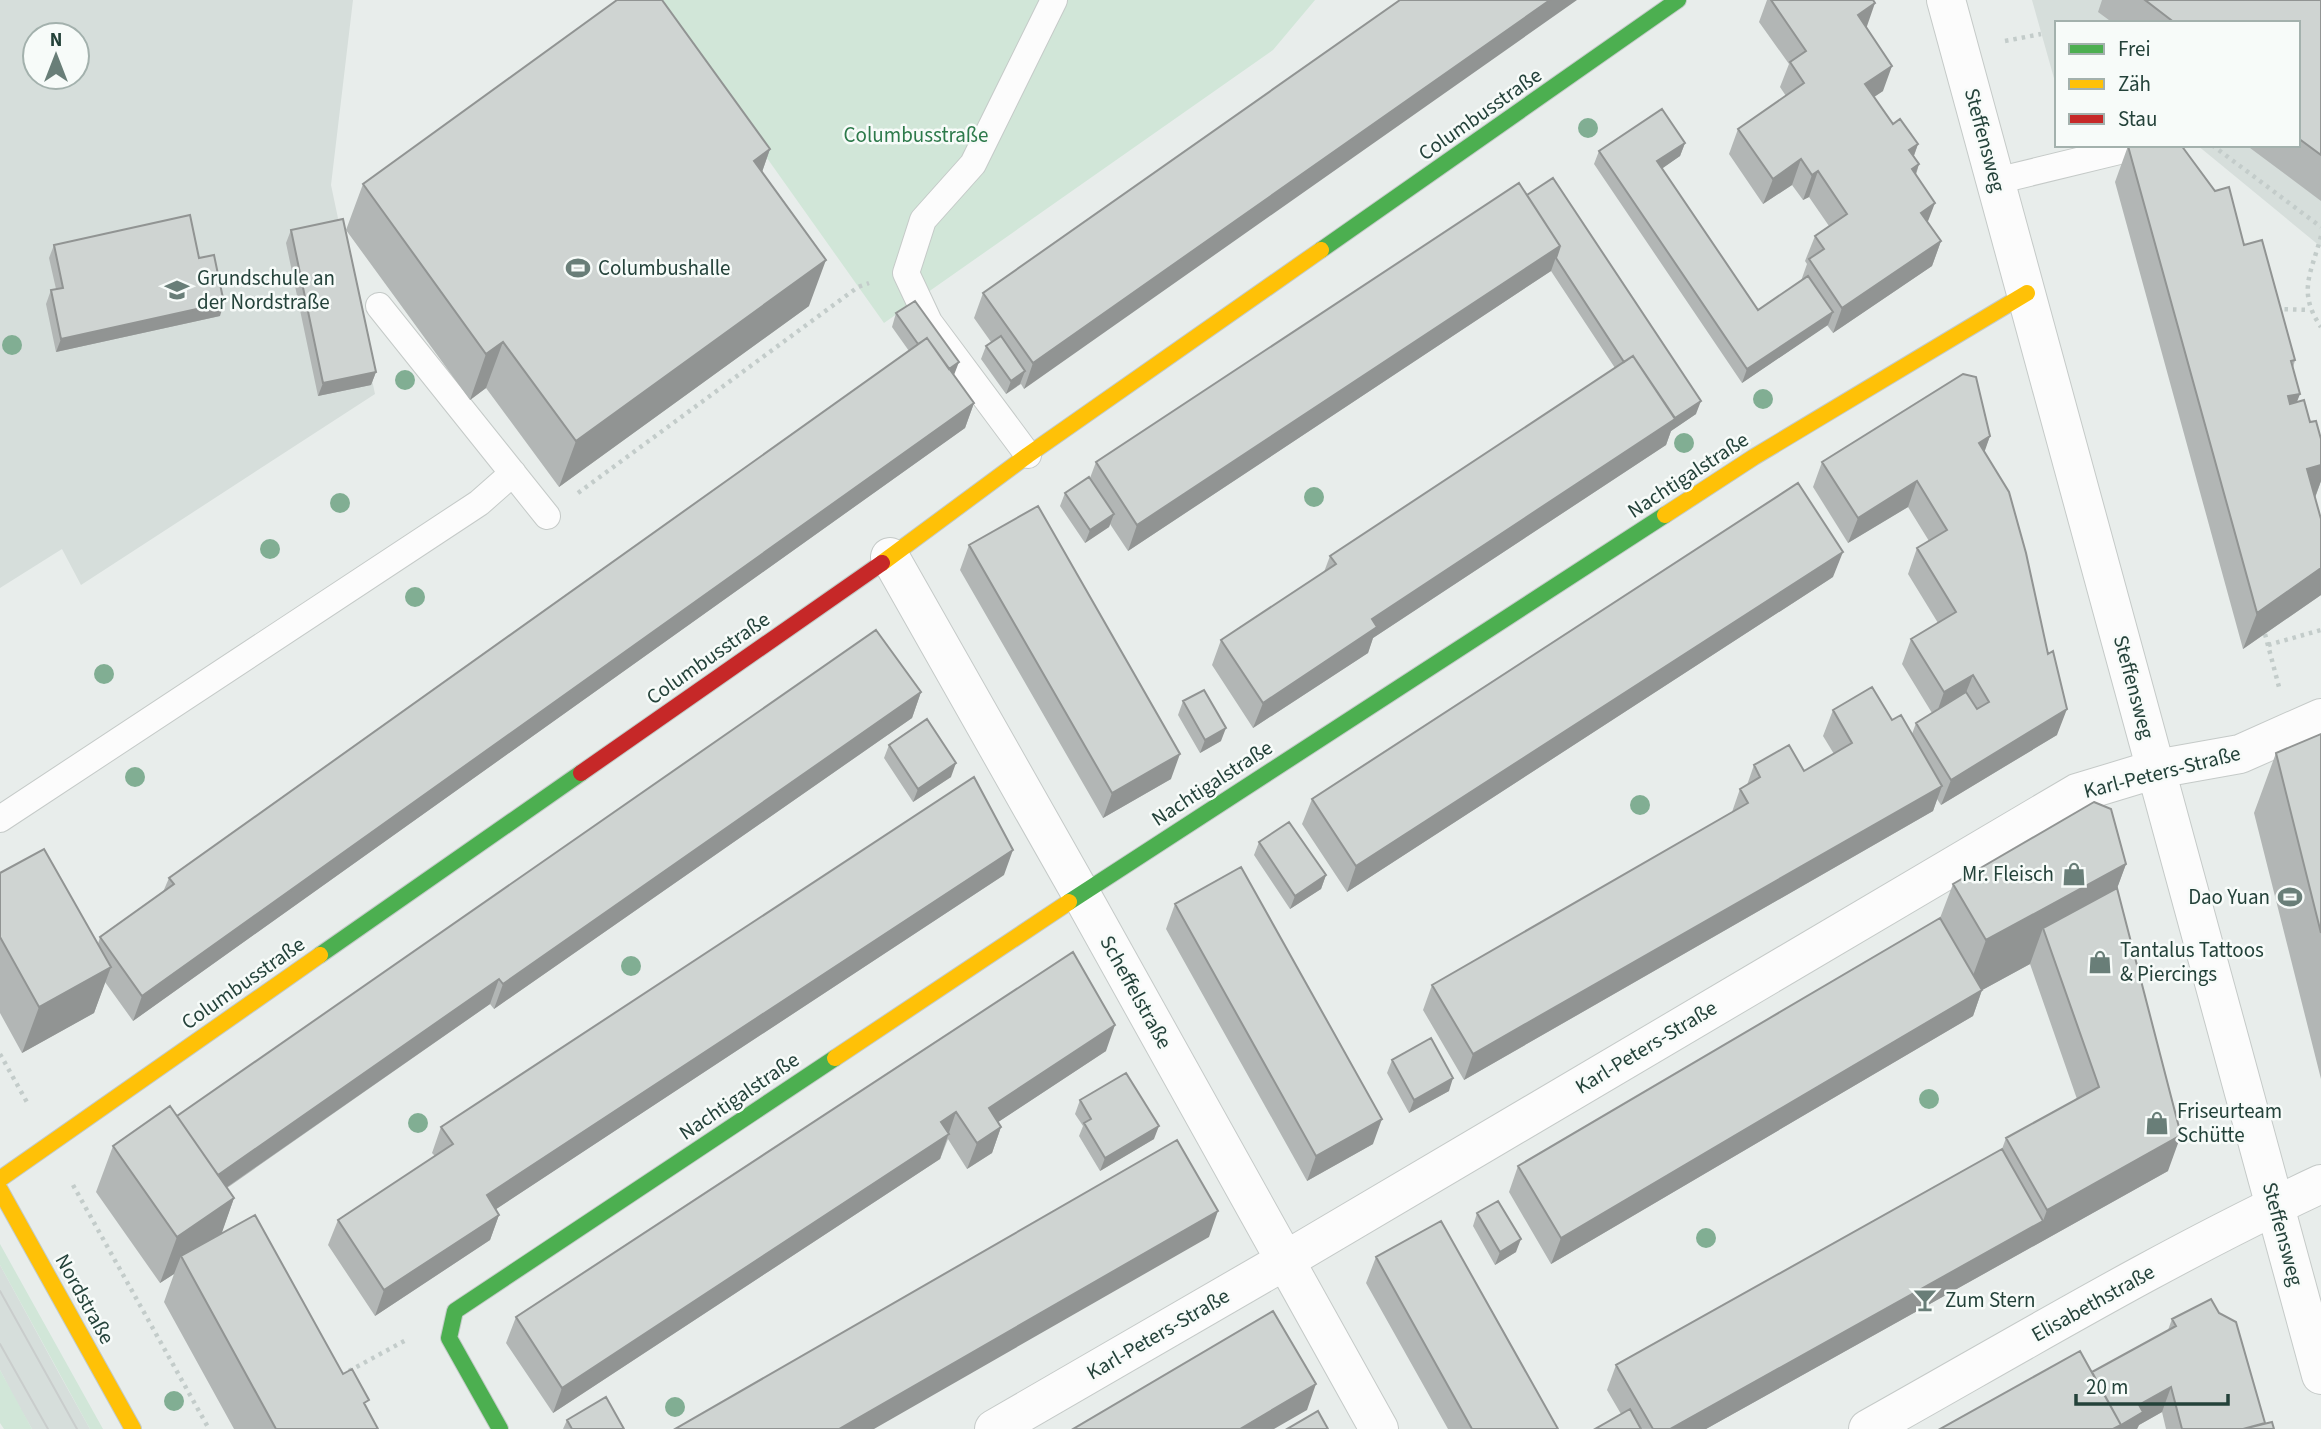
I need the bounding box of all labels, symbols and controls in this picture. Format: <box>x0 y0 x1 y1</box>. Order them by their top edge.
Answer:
north arrow <box>21 21 91 91</box>
legend <box>2055 21 2300 147</box>
text: N <box>50 27 62 54</box>
text: Frei <box>2118 34 2151 64</box>
street label: Columbusstraße <box>1412 60 1548 168</box>
text: Zäh <box>2118 69 2151 99</box>
street label: Steffensweg <box>1957 85 2013 196</box>
text: Stau <box>2118 104 2157 134</box>
park label: Columbusstraße <box>844 120 988 150</box>
place label: Columbushalle <box>598 253 731 283</box>
sports icon: Columbushalle <box>564 254 592 282</box>
place label: Grundschule an der Nordstraße <box>197 263 335 317</box>
school or university icon: Grundschule an der Nordstraße <box>163 276 191 304</box>
street label: Nachtigalstraße <box>1622 425 1754 525</box>
street label: Columbusstraße <box>640 604 776 712</box>
street label: Steffensweg <box>2106 632 2162 743</box>
street label: Nachtigalstraße <box>1146 733 1278 833</box>
street label: Karl-Peters-Straße <box>2080 738 2244 806</box>
place label: Mr. Fleisch <box>1962 859 2054 889</box>
shop icon: Mr. Fleisch <box>2060 860 2088 888</box>
place label: Dao Yuan <box>2188 882 2270 912</box>
sports icon: Dao Yuan <box>2276 883 2304 911</box>
street label: Columbusstraße <box>175 929 311 1037</box>
street label: Scheffelstraße <box>1092 930 1180 1054</box>
place label: Tantalus Tattoos & Piercings <box>2120 935 2264 989</box>
shop icon: Tantalus Tattoos & Piercings <box>2086 948 2114 976</box>
street label: Karl-Peters-Straße <box>1569 993 1723 1101</box>
street label: Nachtigalstraße <box>673 1045 805 1147</box>
place label: Friseurteam Schütte <box>2177 1096 2282 1150</box>
shop icon: Friseurteam Schütte <box>2143 1109 2171 1137</box>
street label: Steffensweg <box>2255 1179 2311 1290</box>
street label: Nordstraße <box>48 1248 122 1350</box>
street label: Elisabethstraße <box>2026 1257 2160 1349</box>
street label: Karl-Peters-Straße <box>1081 1281 1235 1387</box>
place label: Zum Stern <box>1945 1285 2036 1315</box>
bar icon: Zum Stern <box>1911 1286 1939 1314</box>
scale bar <box>2076 1362 2228 1406</box>
text: 20 m <box>2086 1372 2128 1402</box>

